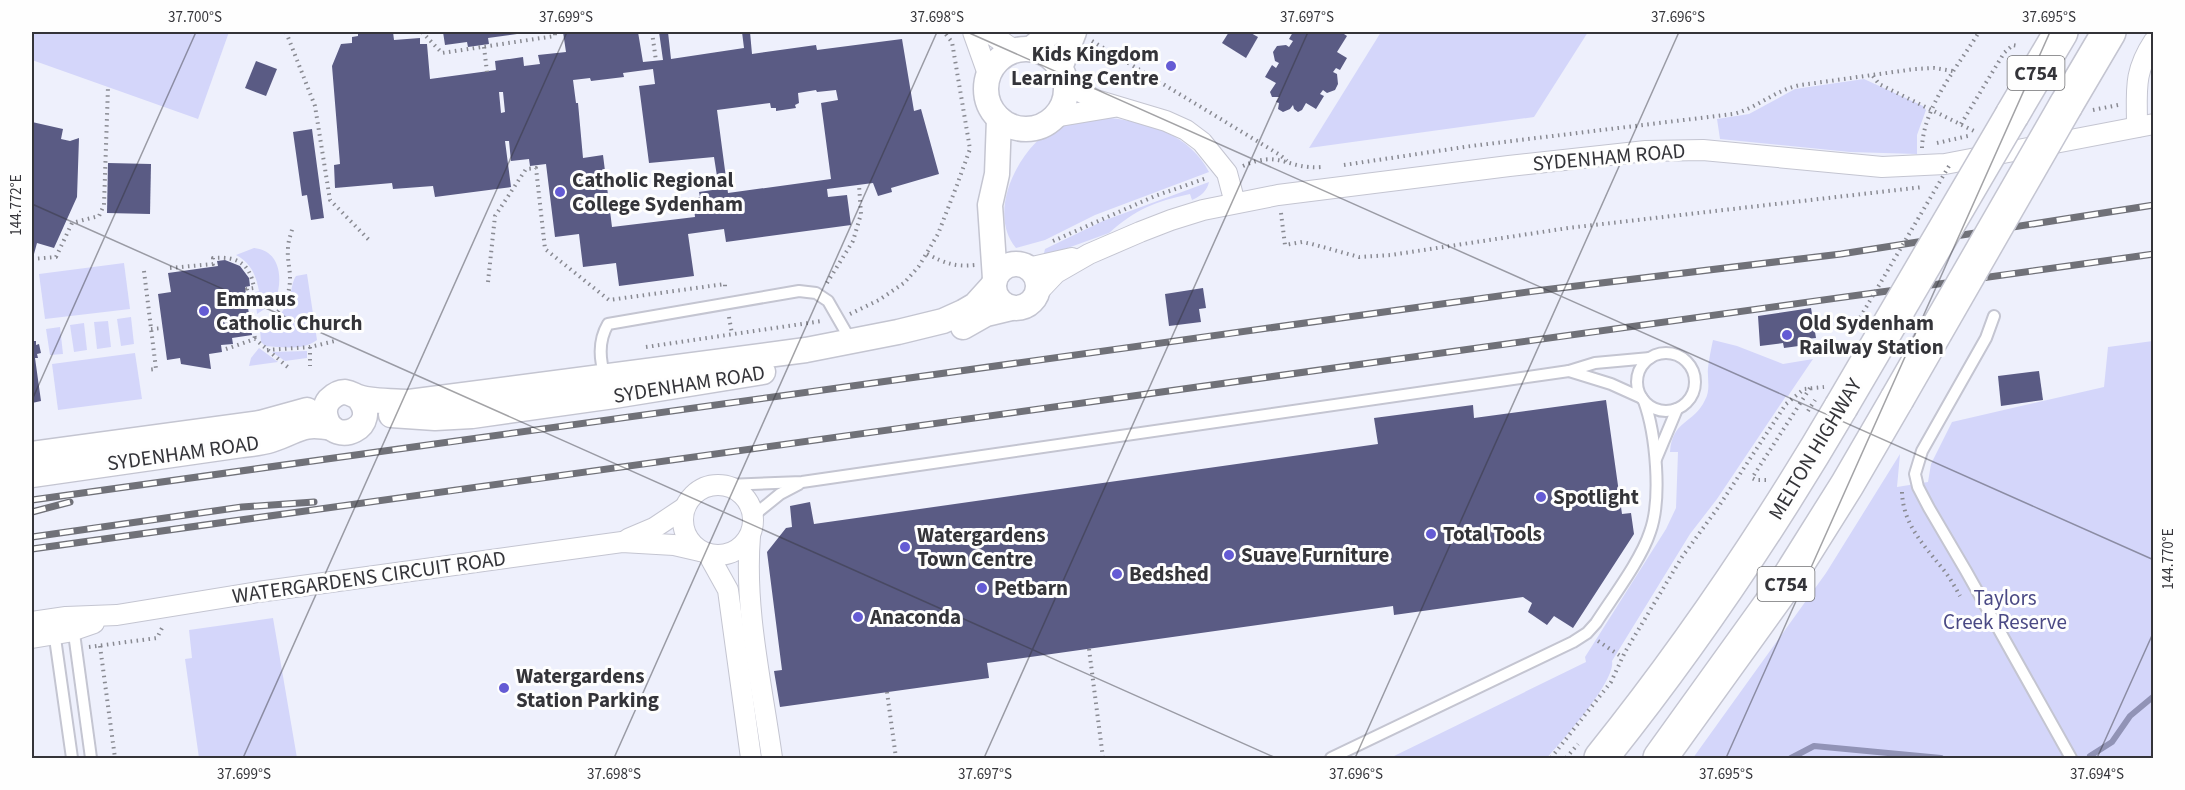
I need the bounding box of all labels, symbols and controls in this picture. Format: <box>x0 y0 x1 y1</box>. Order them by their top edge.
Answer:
text: 37.700°S <box>168 7 222 28</box>
text: 37.699°S <box>539 7 593 28</box>
text: 37.698°S <box>910 7 964 28</box>
text: 37.697°S <box>1280 7 1334 28</box>
text: 37.696°S <box>1651 7 1705 28</box>
text: 37.695°S <box>2022 7 2076 28</box>
place label: Kids Kingdom Learning Centre <box>1011 39 1159 93</box>
road number: C754 <box>2008 56 2064 90</box>
marker: Kids Kingdom Learning Centre <box>1164 59 1178 73</box>
street label: SYDENHAM ROAD <box>1531 135 1687 179</box>
place label: Catholic Regional College Sydenham <box>572 165 743 219</box>
text: 144.772°E <box>6 174 27 236</box>
marker: Catholic Regional College Sydenham <box>553 185 567 199</box>
place label: Emmaus Catholic Church <box>216 284 363 338</box>
marker: Emmaus Catholic Church <box>197 304 211 318</box>
place label: Old Sydenham Railway Station <box>1799 308 1944 362</box>
marker: Old Sydenham Railway Station <box>1780 328 1794 342</box>
street label: SYDENHAM ROAD <box>611 357 767 411</box>
street label: MELTON HIGHWAY <box>1761 372 1870 525</box>
street label: SYDENHAM ROAD <box>105 427 261 479</box>
place label: Spotlight <box>1553 482 1639 512</box>
marker: Spotlight <box>1534 490 1548 504</box>
place label: Total Tools <box>1443 519 1542 549</box>
place label: Watergardens Town Centre <box>917 520 1045 574</box>
marker: Total Tools <box>1424 527 1438 541</box>
text: 144.770°E <box>2158 528 2179 590</box>
marker: Watergardens Town Centre <box>898 540 912 554</box>
place label: Suave Furniture <box>1241 540 1389 570</box>
street label: WATERGARDENS CIRCUIT ROAD <box>230 543 508 611</box>
marker: Suave Furniture <box>1222 548 1236 562</box>
place label: Bedshed <box>1129 559 1209 589</box>
marker: Bedshed <box>1110 567 1124 581</box>
road number: C754 <box>1758 567 1814 601</box>
place label: Petbarn <box>994 573 1068 603</box>
marker: Petbarn <box>975 581 989 595</box>
park label: Taylors Creek Reserve <box>1943 583 2067 637</box>
place label: Anaconda <box>869 602 961 632</box>
marker: Anaconda <box>851 610 865 624</box>
place label: Watergardens Station Parking <box>516 661 659 715</box>
marker: Watergardens Station Parking <box>497 681 511 695</box>
text: 37.699°S <box>217 764 271 785</box>
text: 37.698°S <box>587 764 641 785</box>
text: 37.697°S <box>958 764 1012 785</box>
text: 37.696°S <box>1329 764 1383 785</box>
text: 37.695°S <box>1699 764 1753 785</box>
text: 37.694°S <box>2070 764 2124 785</box>

